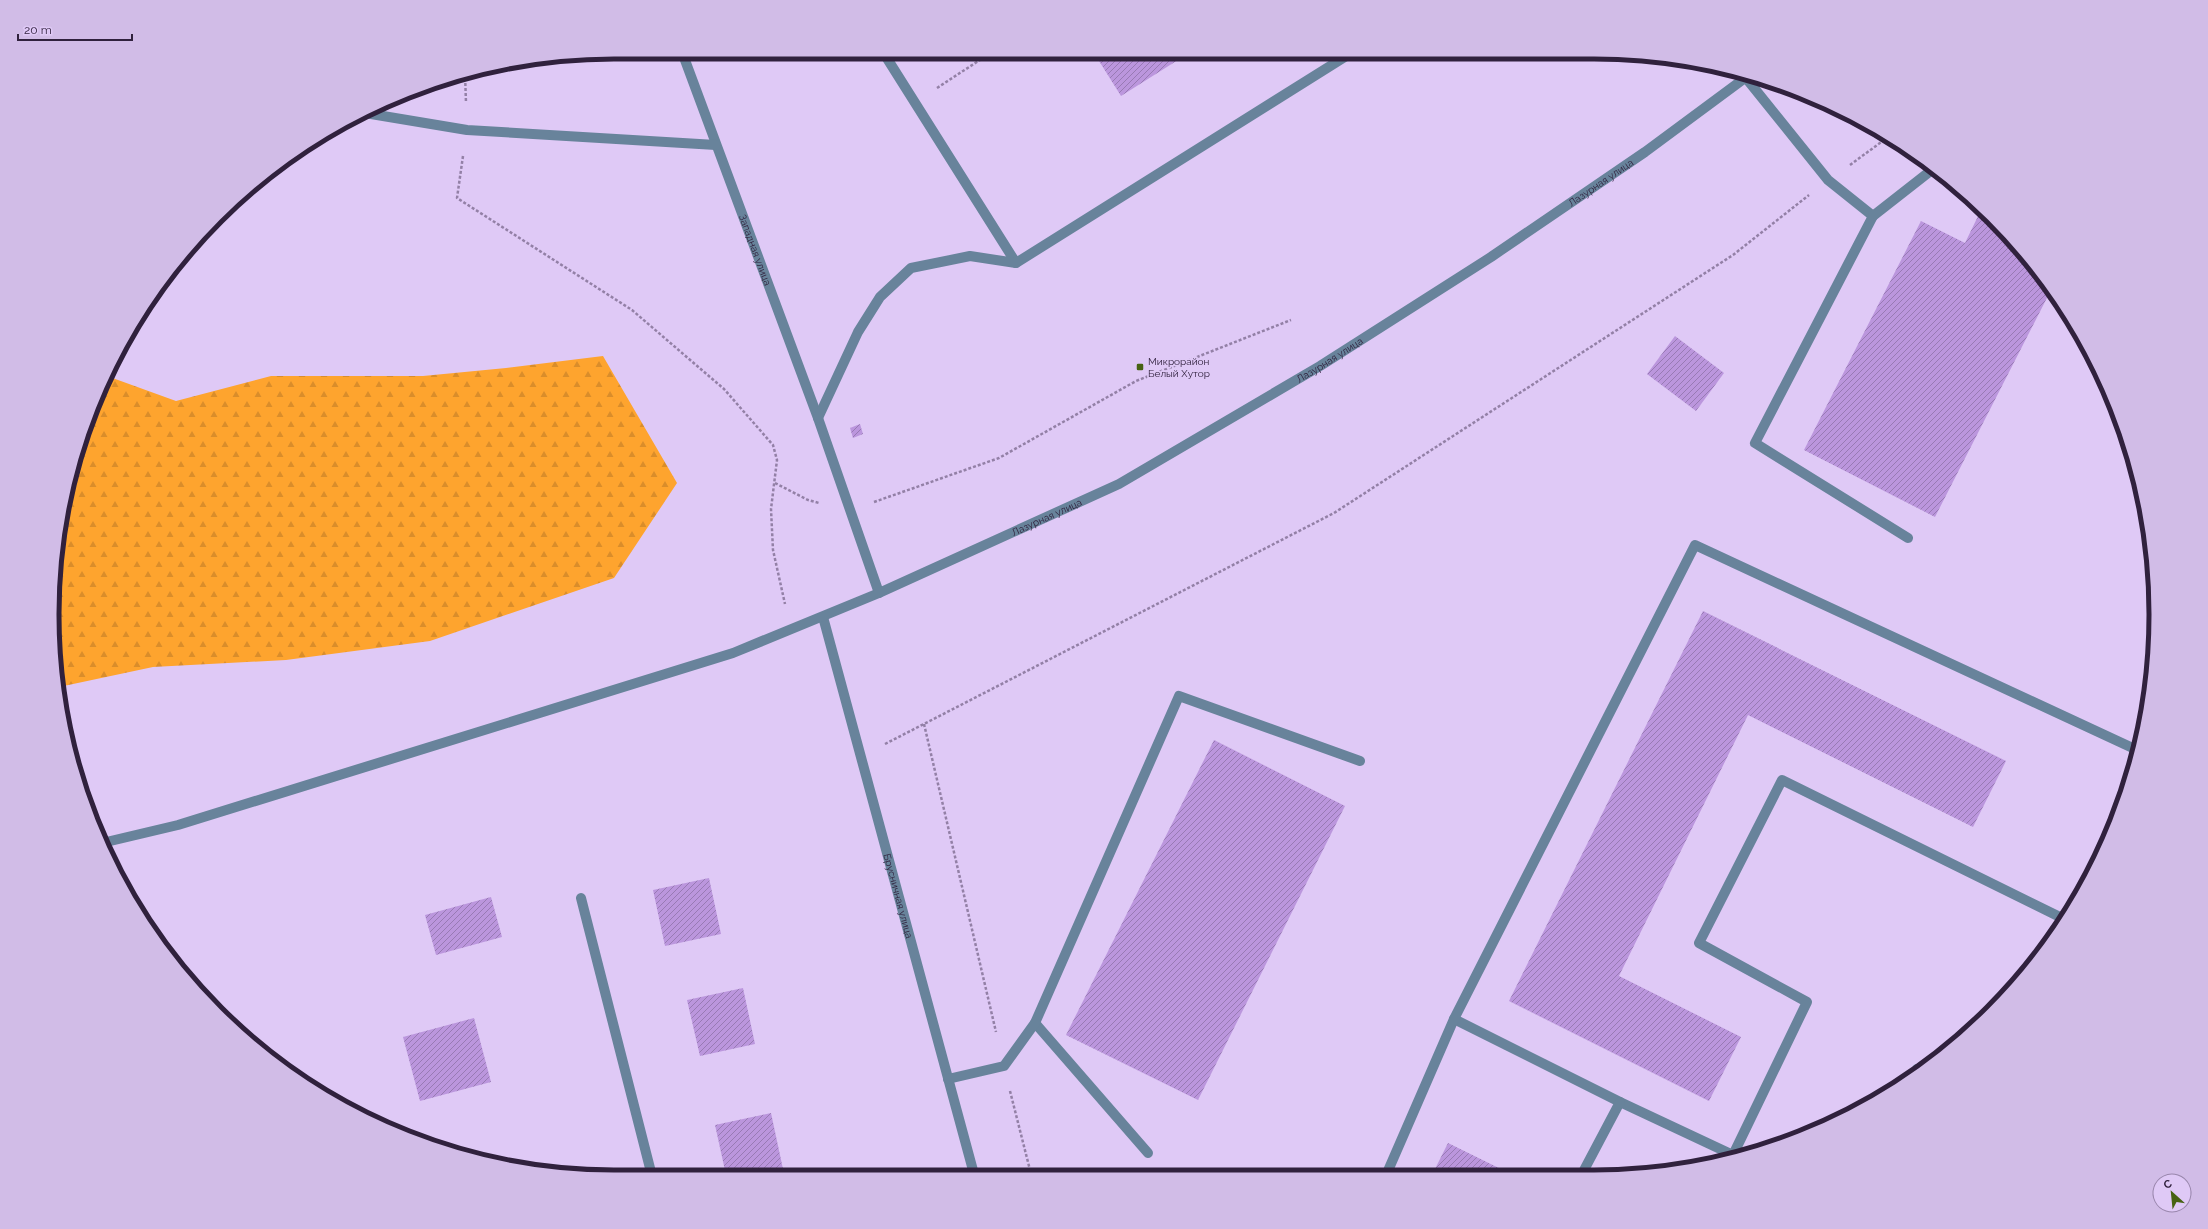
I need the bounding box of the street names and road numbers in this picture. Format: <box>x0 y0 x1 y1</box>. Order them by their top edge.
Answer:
street label: Лазурная улица <box>1566 156 1635 208</box>
street label: Западная улица <box>737 213 774 287</box>
street label: Лазурная улица <box>1294 335 1365 384</box>
street label: Лазурная улица <box>1010 496 1083 538</box>
street label: Брусничная улица <box>882 852 915 940</box>

